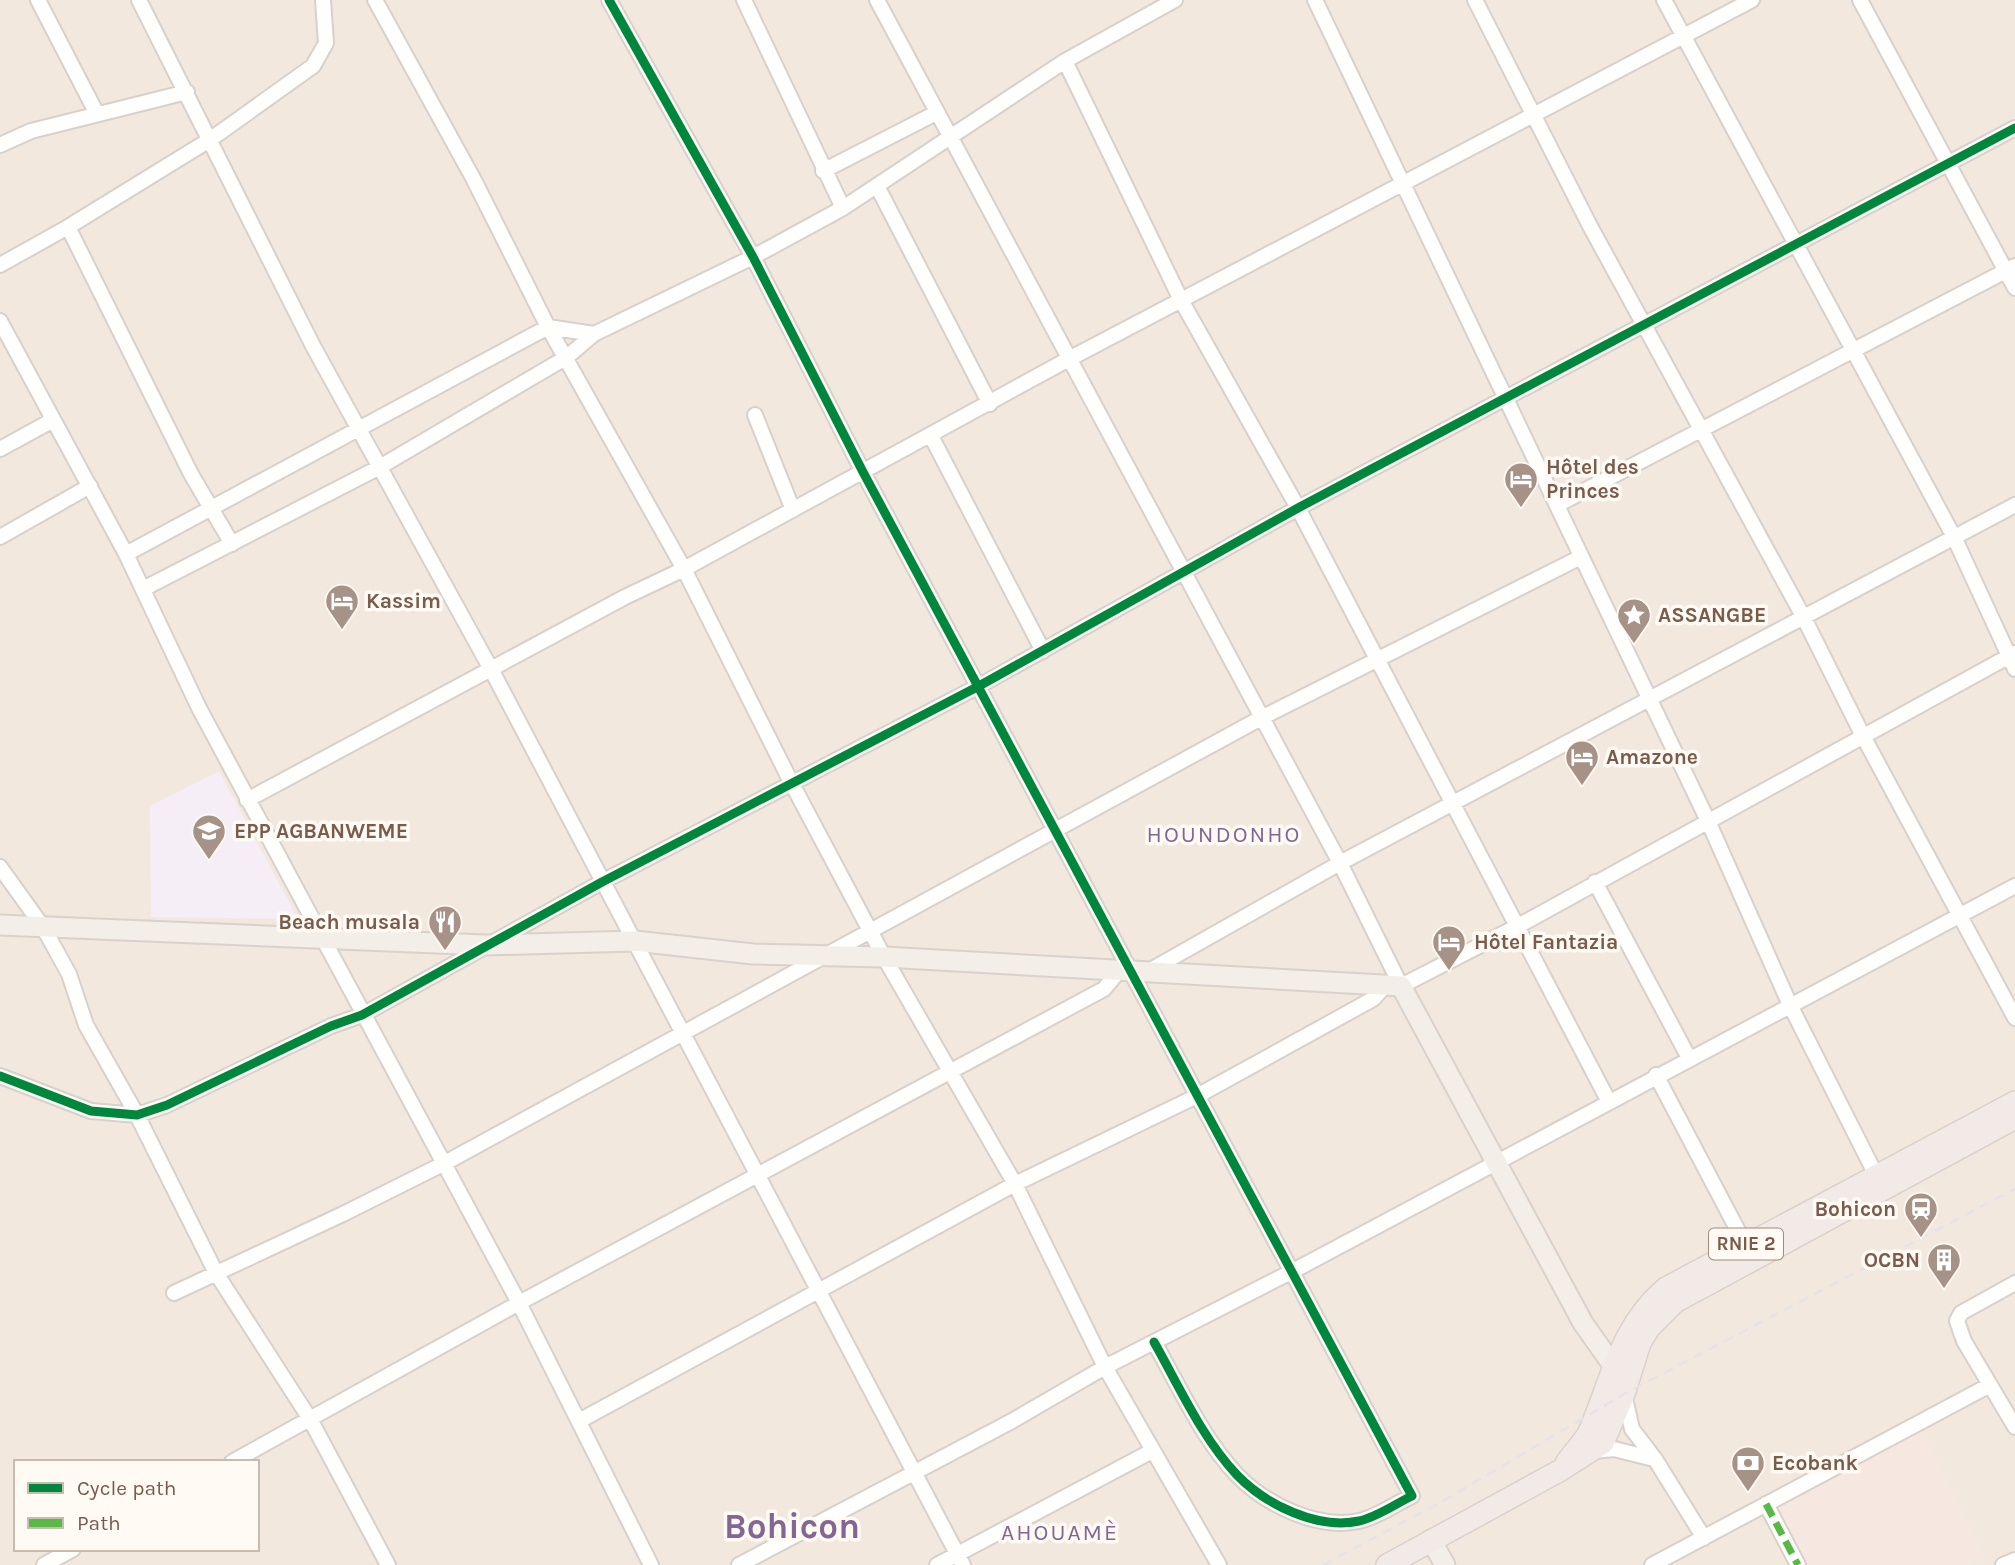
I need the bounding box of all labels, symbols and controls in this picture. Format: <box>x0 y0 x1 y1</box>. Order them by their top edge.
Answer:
place label: Hôtel des Princes <box>1546 455 1639 503</box>
hotel icon: Hôtel des Princes <box>1502 460 1540 509</box>
hotel icon: Kassim <box>323 582 361 631</box>
place label: Kassim <box>366 589 441 613</box>
place icon: ASSANGBE <box>1615 596 1653 645</box>
place label: ASSANGBE <box>1658 603 1766 627</box>
hotel icon: Amazone <box>1563 738 1601 787</box>
place label: Amazone <box>1606 745 1698 769</box>
school or university icon: EPP AGBANWEME <box>190 812 228 861</box>
place label: EPP AGBANWEME <box>234 819 408 843</box>
district label: HOUNDONHO <box>1147 821 1301 848</box>
restaurant icon: Beach musala <box>426 903 464 952</box>
place label: Beach musala <box>278 910 420 934</box>
hotel icon: Hôtel Fantazia <box>1430 923 1468 972</box>
place label: Hôtel Fantazia <box>1474 930 1618 954</box>
station icon: Bohicon <box>1902 1190 1940 1239</box>
place label: Bohicon <box>1814 1197 1896 1221</box>
road number: RNIE 2 <box>1709 1228 1783 1260</box>
building icon: OCBN <box>1925 1241 1963 1290</box>
place label: OCBN <box>1864 1248 1920 1272</box>
bank icon: Ecobank <box>1729 1444 1767 1493</box>
place label: Ecobank <box>1772 1451 1859 1475</box>
legend <box>14 1460 259 1551</box>
text: Cycle path <box>77 1476 177 1500</box>
district label: Bohicon <box>724 1506 860 1547</box>
text: Path <box>77 1511 121 1535</box>
district label: AHOUAMÈ <box>1001 1519 1119 1546</box>

